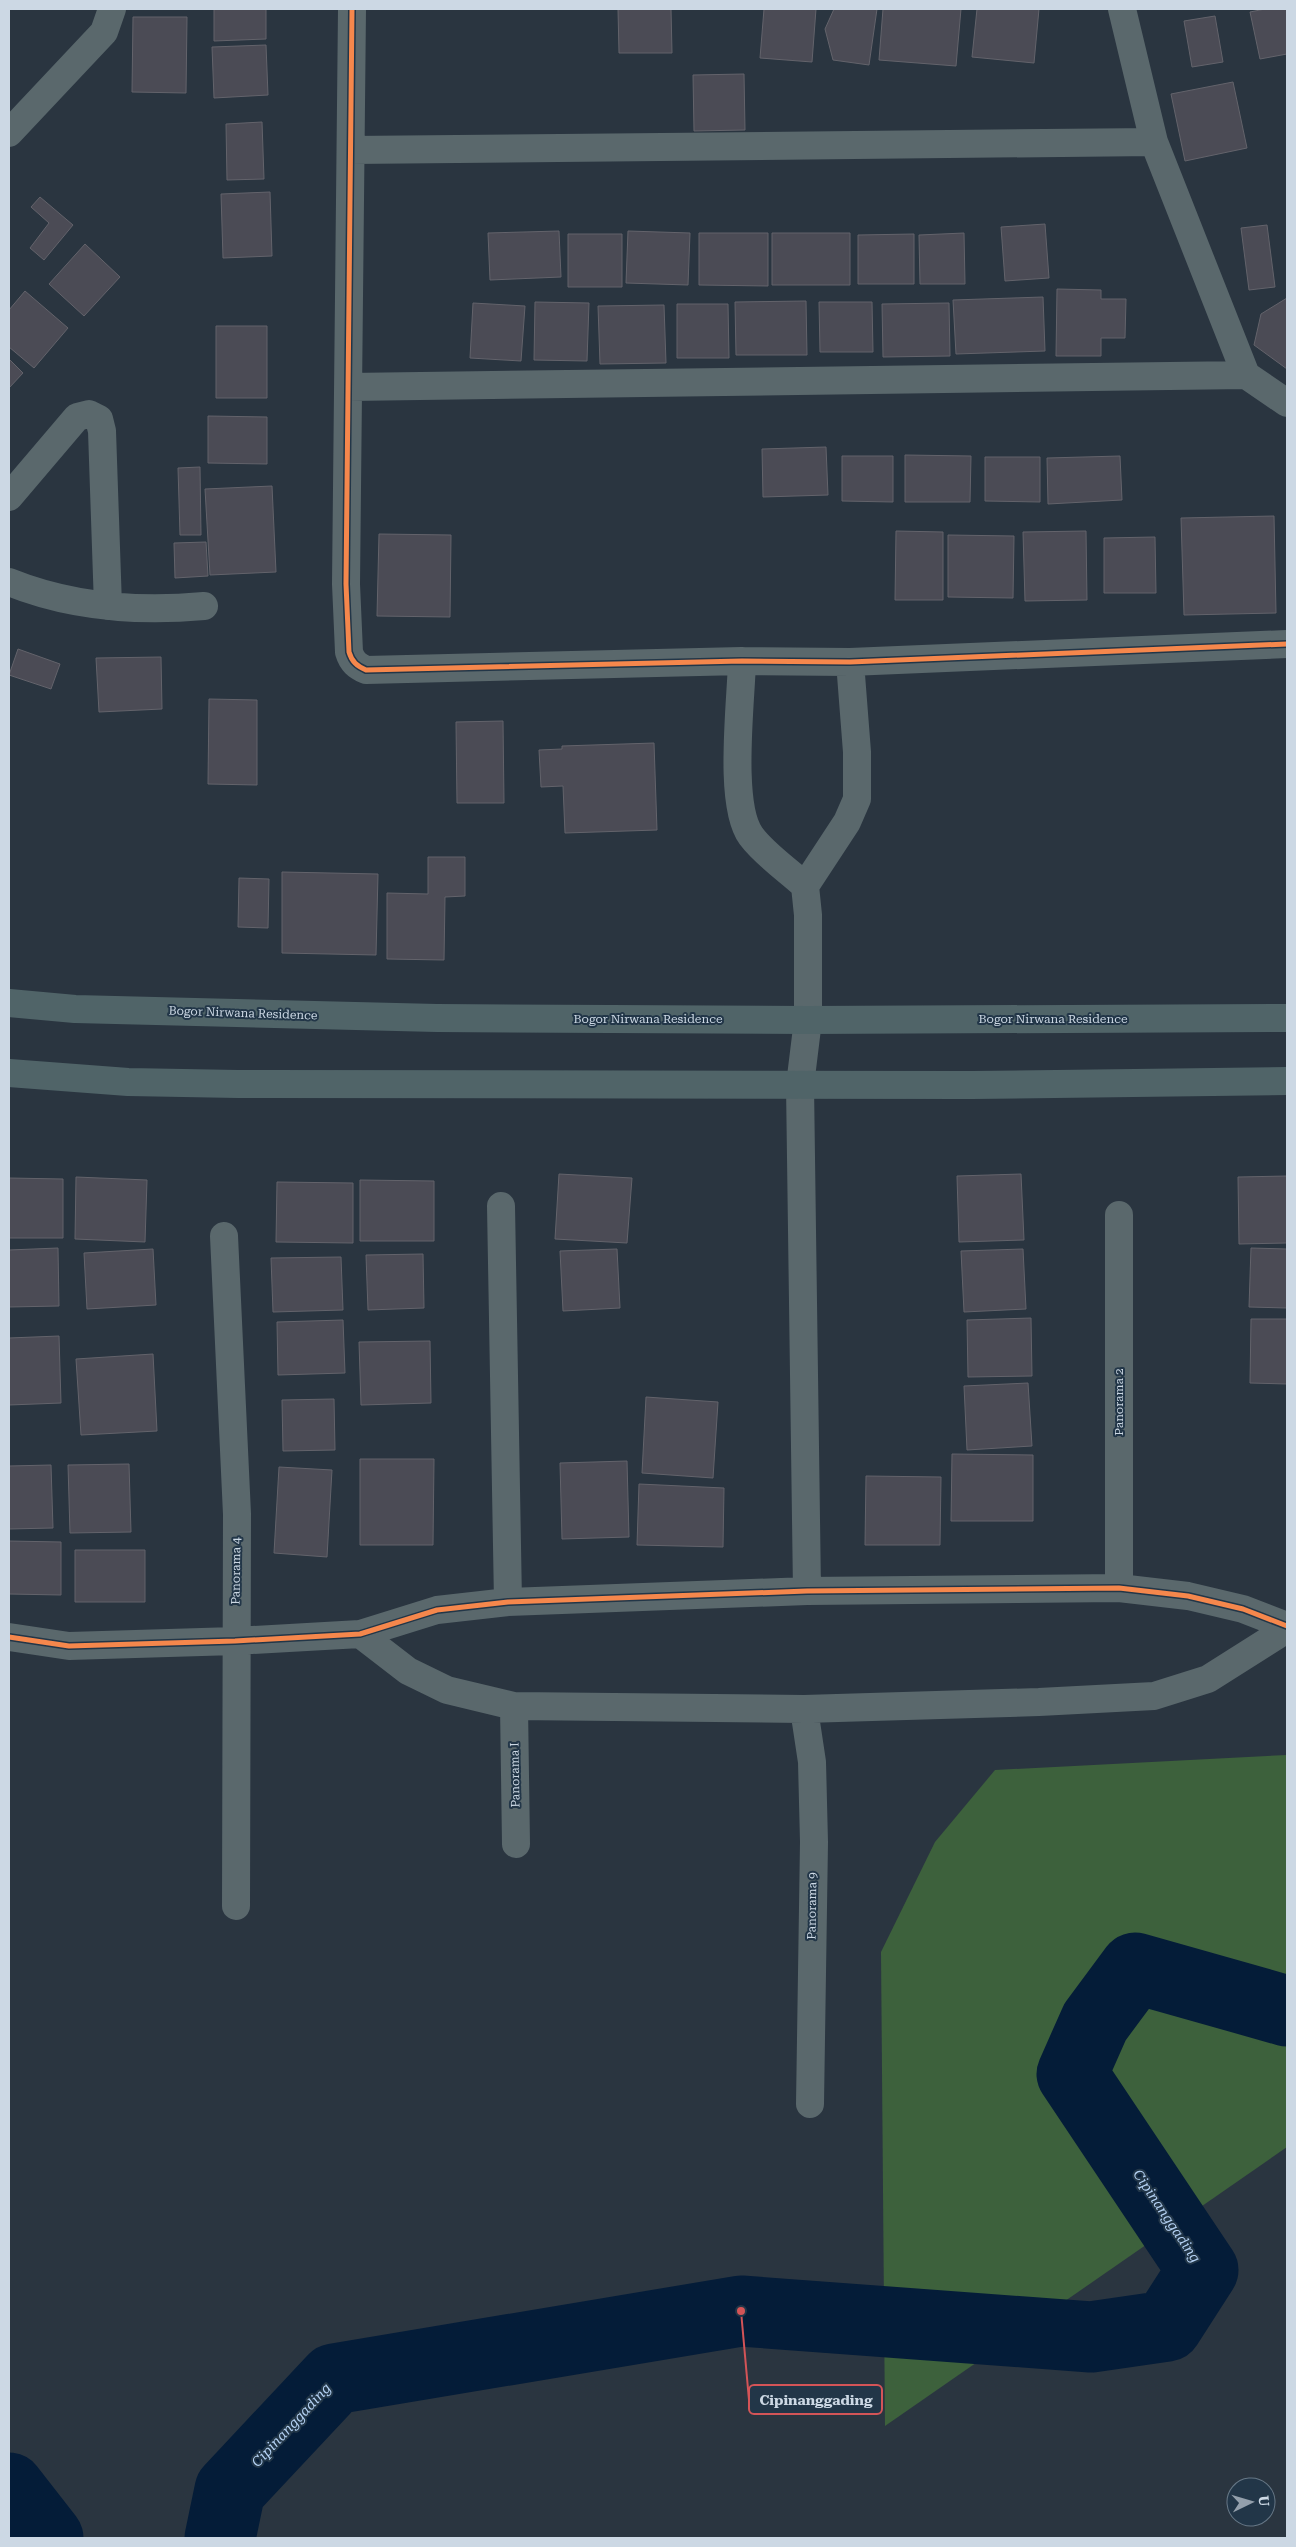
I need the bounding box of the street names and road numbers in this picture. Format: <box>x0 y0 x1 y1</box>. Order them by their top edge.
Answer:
street label: Bogor Nirwana Residence <box>168 1003 318 1023</box>
street label: Bogor Nirwana Residence <box>574 1012 723 1026</box>
street label: Bogor Nirwana Residence <box>979 1012 1128 1026</box>
street label: Panorama 2 <box>1112 1368 1126 1436</box>
street label: Panorama 4 <box>228 1537 244 1605</box>
street label: Panorama I <box>507 1742 523 1808</box>
street label: Panorama 9 <box>804 1872 820 1940</box>

